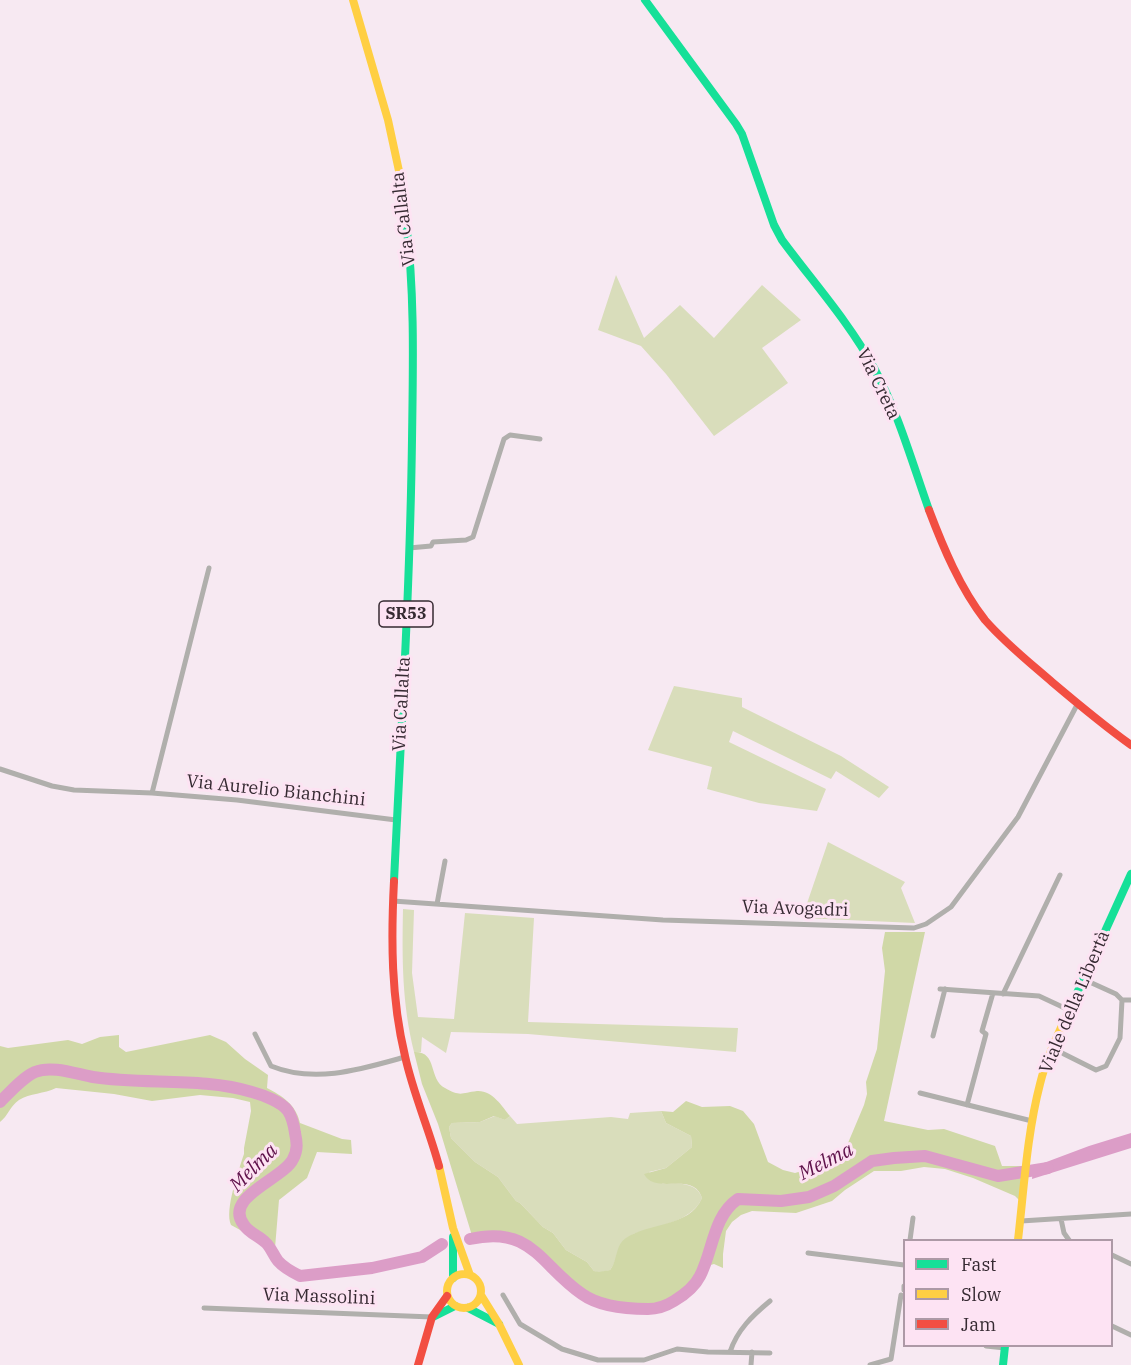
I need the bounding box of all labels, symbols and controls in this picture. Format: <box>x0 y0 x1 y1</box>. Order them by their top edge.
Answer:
street label: Via Callalta <box>388 171 420 267</box>
street label: Via Creta <box>852 345 904 423</box>
road number: SR53 <box>379 601 433 627</box>
street label: Via Callalta <box>389 656 415 752</box>
street label: Via Aurelio Bianchini <box>185 771 367 811</box>
street label: Via Avogadri <box>741 896 849 922</box>
street label: Viale della Libertà <box>1035 927 1115 1077</box>
water label: Melma <box>795 1138 857 1186</box>
water label: Melma <box>225 1139 283 1197</box>
legend <box>903 1239 1113 1347</box>
text: Fast <box>961 1253 996 1276</box>
text: Slow <box>961 1283 1001 1306</box>
street label: Via Massolini <box>262 1284 376 1310</box>
text: Jam <box>961 1313 996 1336</box>

